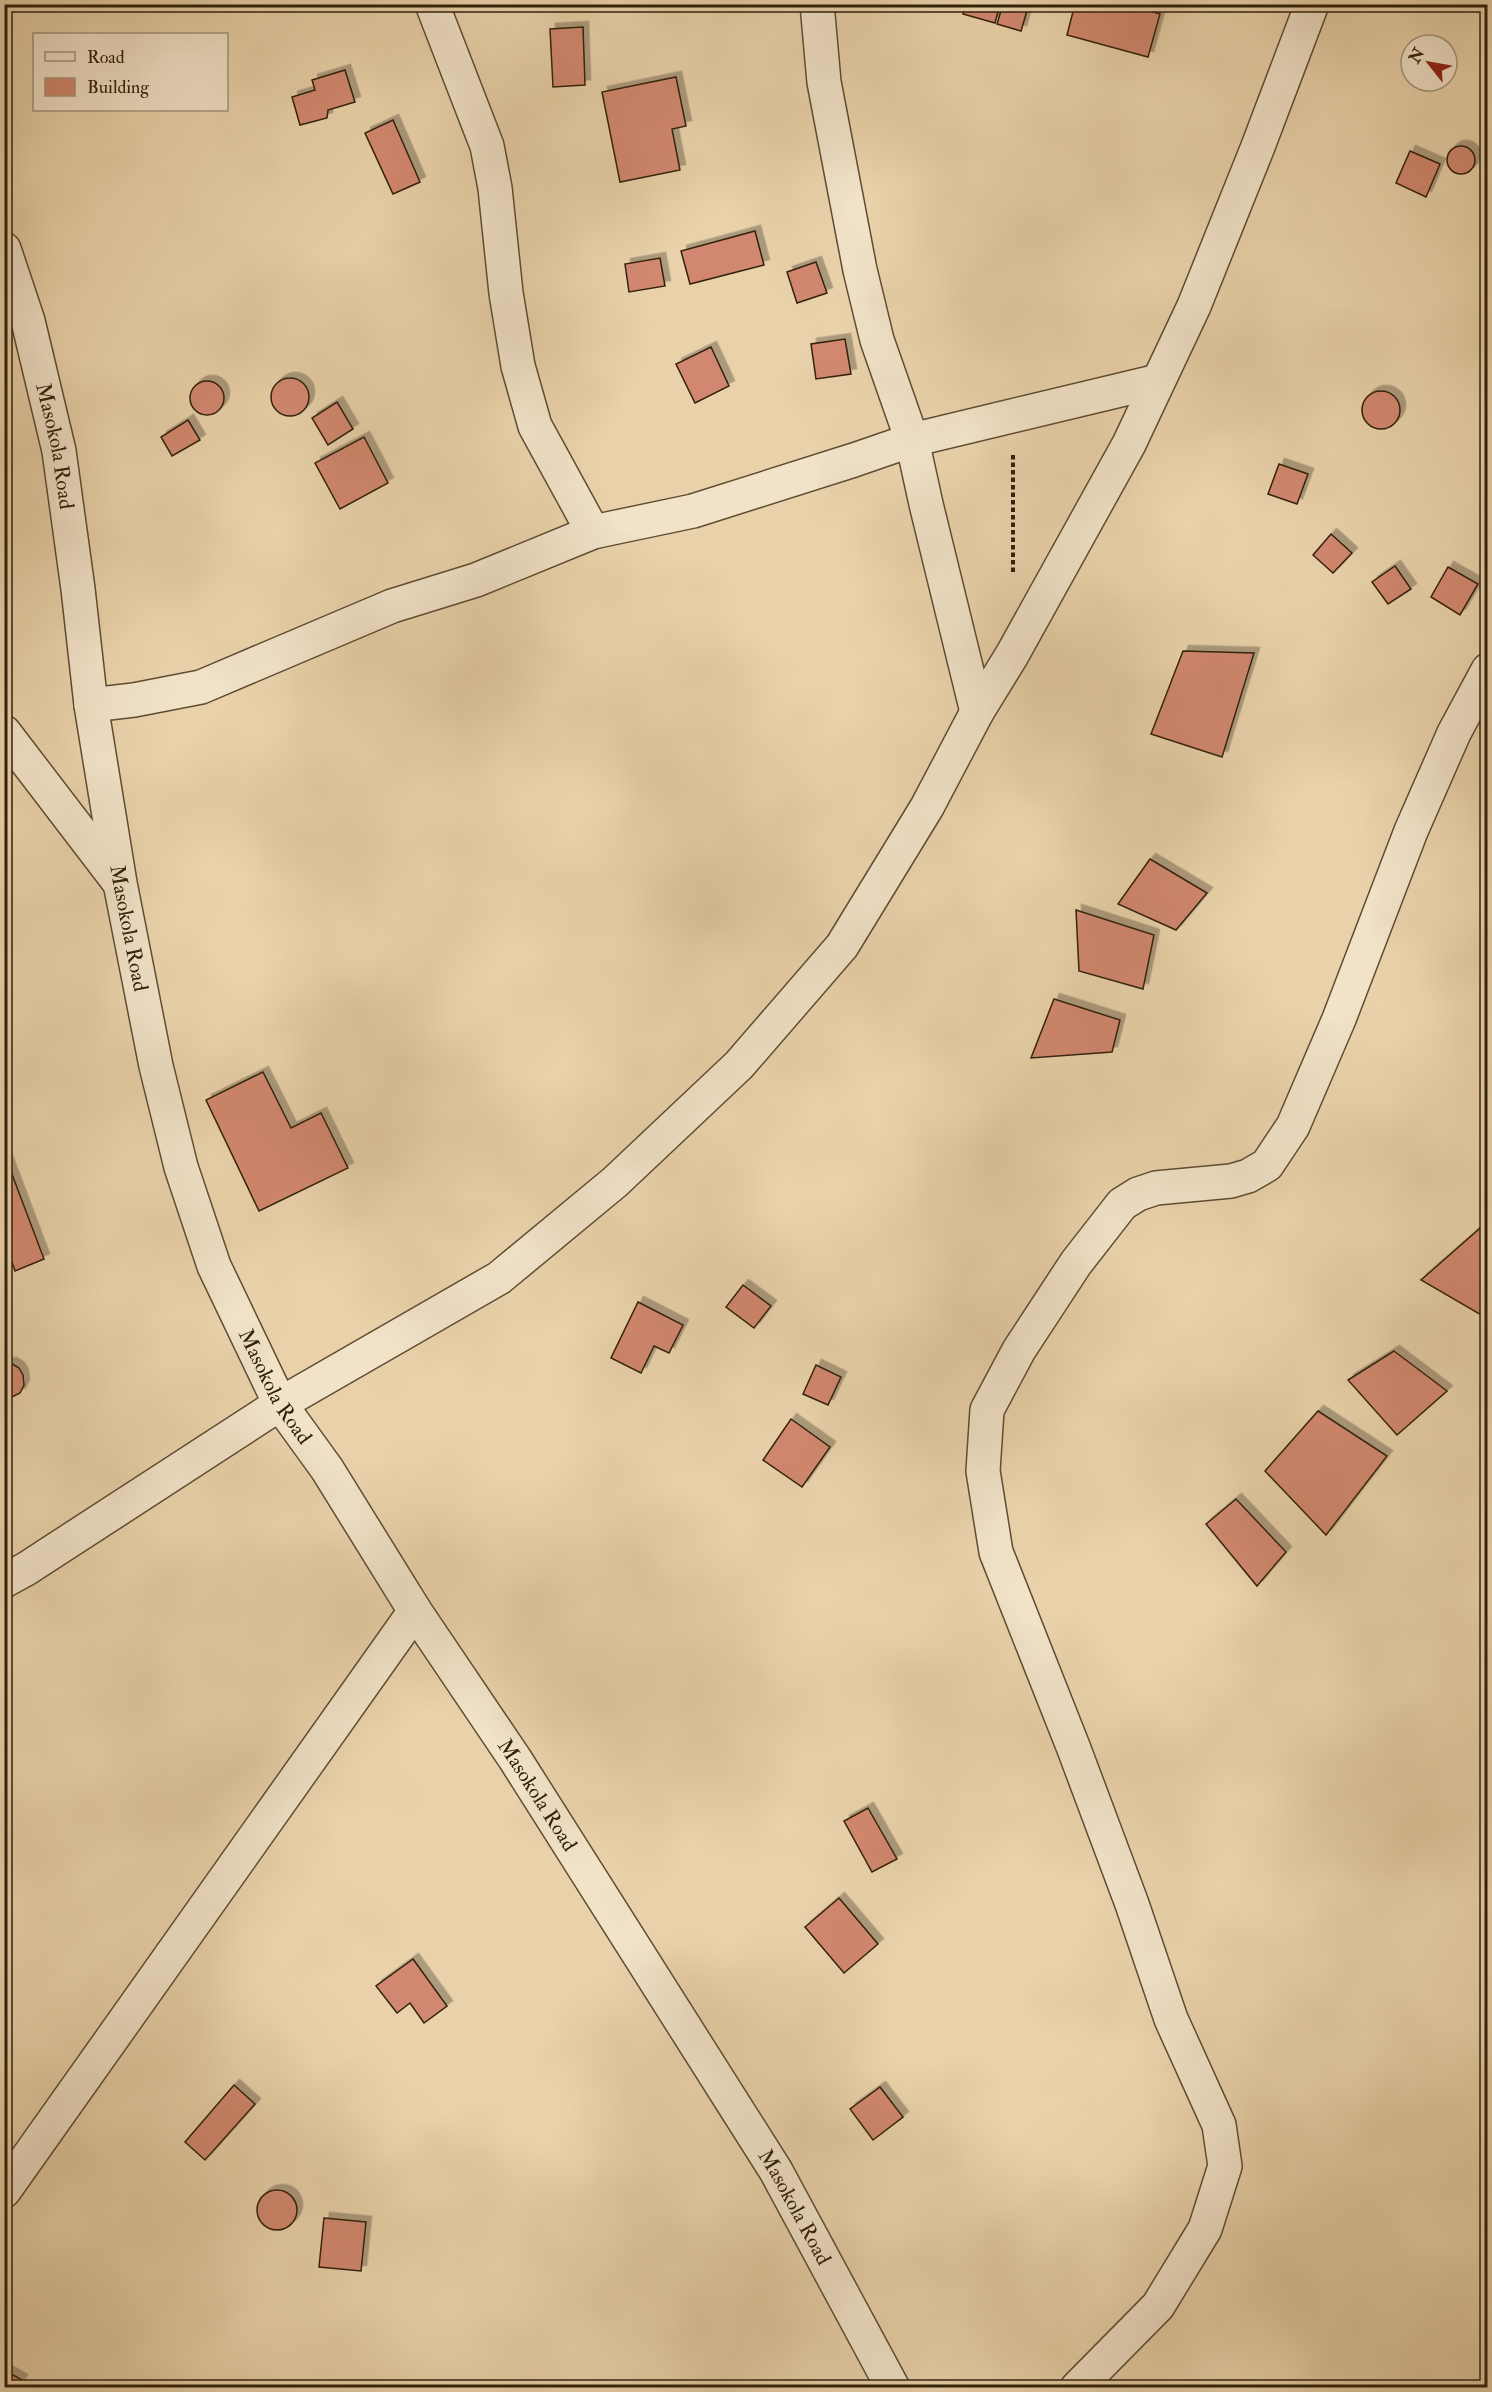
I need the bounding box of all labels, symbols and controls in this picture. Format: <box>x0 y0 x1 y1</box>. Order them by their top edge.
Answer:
legend <box>33 33 228 111</box>
north arrow <box>1399 33 1459 93</box>
text: N <box>1404 44 1430 68</box>
text: Road <box>87 46 125 69</box>
text: Building <box>87 76 150 99</box>
street label: Masokola Road <box>30 380 80 511</box>
street label: Masokola Road <box>104 863 155 994</box>
street label: Masokola Road <box>232 1324 318 1450</box>
street label: Masokola Road <box>492 1733 584 1857</box>
street label: Masokola Road <box>752 2144 838 2270</box>

